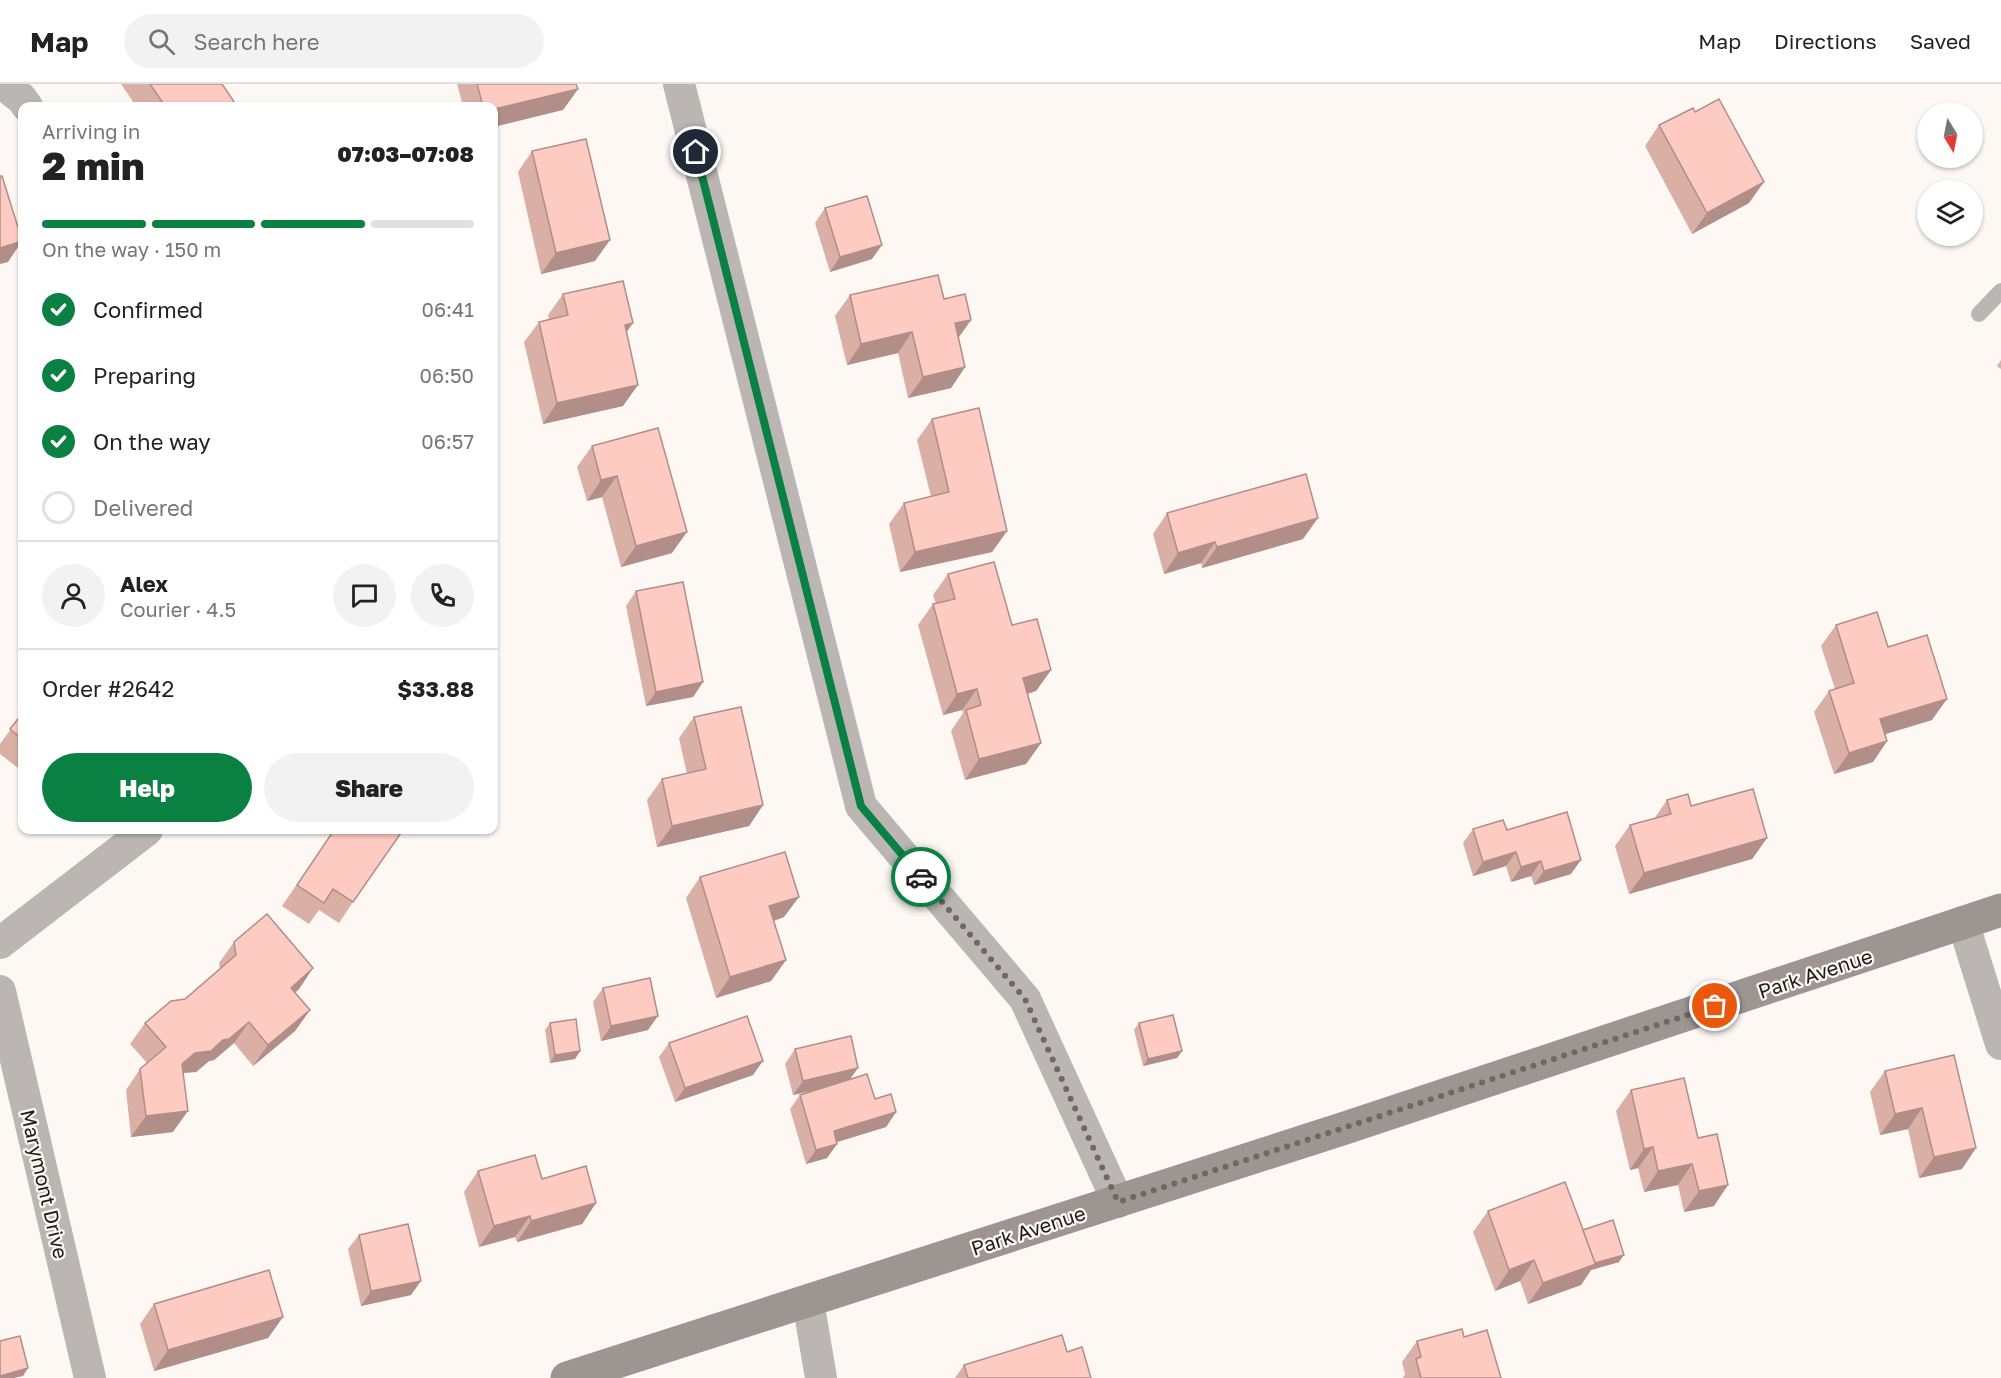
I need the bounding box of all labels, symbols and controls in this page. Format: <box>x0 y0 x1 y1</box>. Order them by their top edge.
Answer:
search box <box>124 14 544 68</box>
text: Map <box>30 25 88 58</box>
icon: search <box>145 25 178 58</box>
text: Search here <box>193 28 319 55</box>
text: Map <box>1698 28 1741 54</box>
text: Directions <box>1774 28 1877 54</box>
text: Saved <box>1910 28 1971 54</box>
north arrow <box>1917 102 1983 168</box>
map controls <box>1917 102 1983 246</box>
text: Arriving in <box>42 119 140 143</box>
pin <box>670 126 721 177</box>
icon: home <box>679 135 712 168</box>
text: 07:03–07:08 <box>337 140 474 167</box>
text: 2 min <box>42 142 145 189</box>
button: layers <box>1917 180 1983 246</box>
text: On the way · 150 m <box>42 237 221 261</box>
icon: check <box>42 293 75 326</box>
text: Confirmed <box>93 296 203 323</box>
text: 06:41 <box>422 297 474 321</box>
icon: check <box>42 359 75 392</box>
text: Preparing <box>93 362 196 389</box>
text: 06:50 <box>420 363 474 387</box>
icon: check <box>42 425 75 458</box>
text: On the way <box>93 428 211 455</box>
text: 06:57 <box>421 429 474 453</box>
text: Delivered <box>93 494 193 521</box>
button: person <box>42 564 105 627</box>
button: chat <box>333 564 396 627</box>
button: phone <box>411 564 474 627</box>
text: Alex <box>120 570 168 597</box>
text: Courier · 4.5 <box>120 597 236 621</box>
text: Order #2642 <box>42 675 174 702</box>
text: $33.88 <box>397 675 474 702</box>
button: Help <box>42 753 252 822</box>
button: Share <box>264 753 474 822</box>
courier <box>891 847 951 907</box>
icon: car <box>905 861 938 894</box>
street label: Park Avenue <box>1755 943 1875 1003</box>
pin <box>1689 980 1740 1031</box>
icon: bag <box>1698 989 1731 1022</box>
street label: Marymont Drive <box>16 1107 74 1261</box>
street label: Park Avenue <box>968 1200 1088 1260</box>

